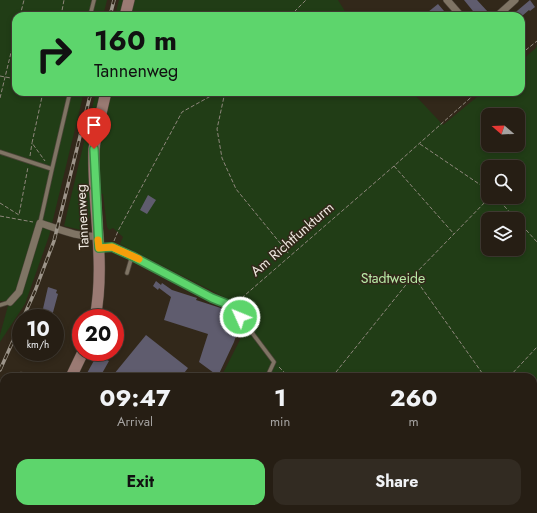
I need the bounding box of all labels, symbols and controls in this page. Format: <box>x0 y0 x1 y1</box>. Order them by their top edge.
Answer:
text: 160 m <box>94 20 177 61</box>
icon: right <box>28 28 80 80</box>
text: Tannenweg <box>94 58 178 84</box>
pin <box>77 108 111 149</box>
north arrow <box>481 108 525 152</box>
map controls <box>481 108 525 256</box>
icon: arrive <box>83 114 105 136</box>
button: search <box>481 160 525 204</box>
street label: Tannenweg <box>70 184 94 250</box>
street label: Am Richtfunkturm <box>246 197 338 281</box>
button: layers <box>481 212 525 256</box>
park label: Stadtweide <box>361 268 425 288</box>
position arrow <box>219 296 261 338</box>
speed limit sign: 20 <box>72 309 124 361</box>
text: 10 <box>26 315 50 344</box>
text: km/h <box>27 337 49 352</box>
text: 09:47 <box>100 380 170 415</box>
text: 1 <box>274 380 286 415</box>
text: 260 <box>390 380 437 415</box>
text: Arrival <box>117 412 153 431</box>
text: min <box>270 412 290 431</box>
text: m <box>409 412 419 431</box>
button: Exit <box>16 459 265 505</box>
button: Share <box>273 459 521 505</box>

